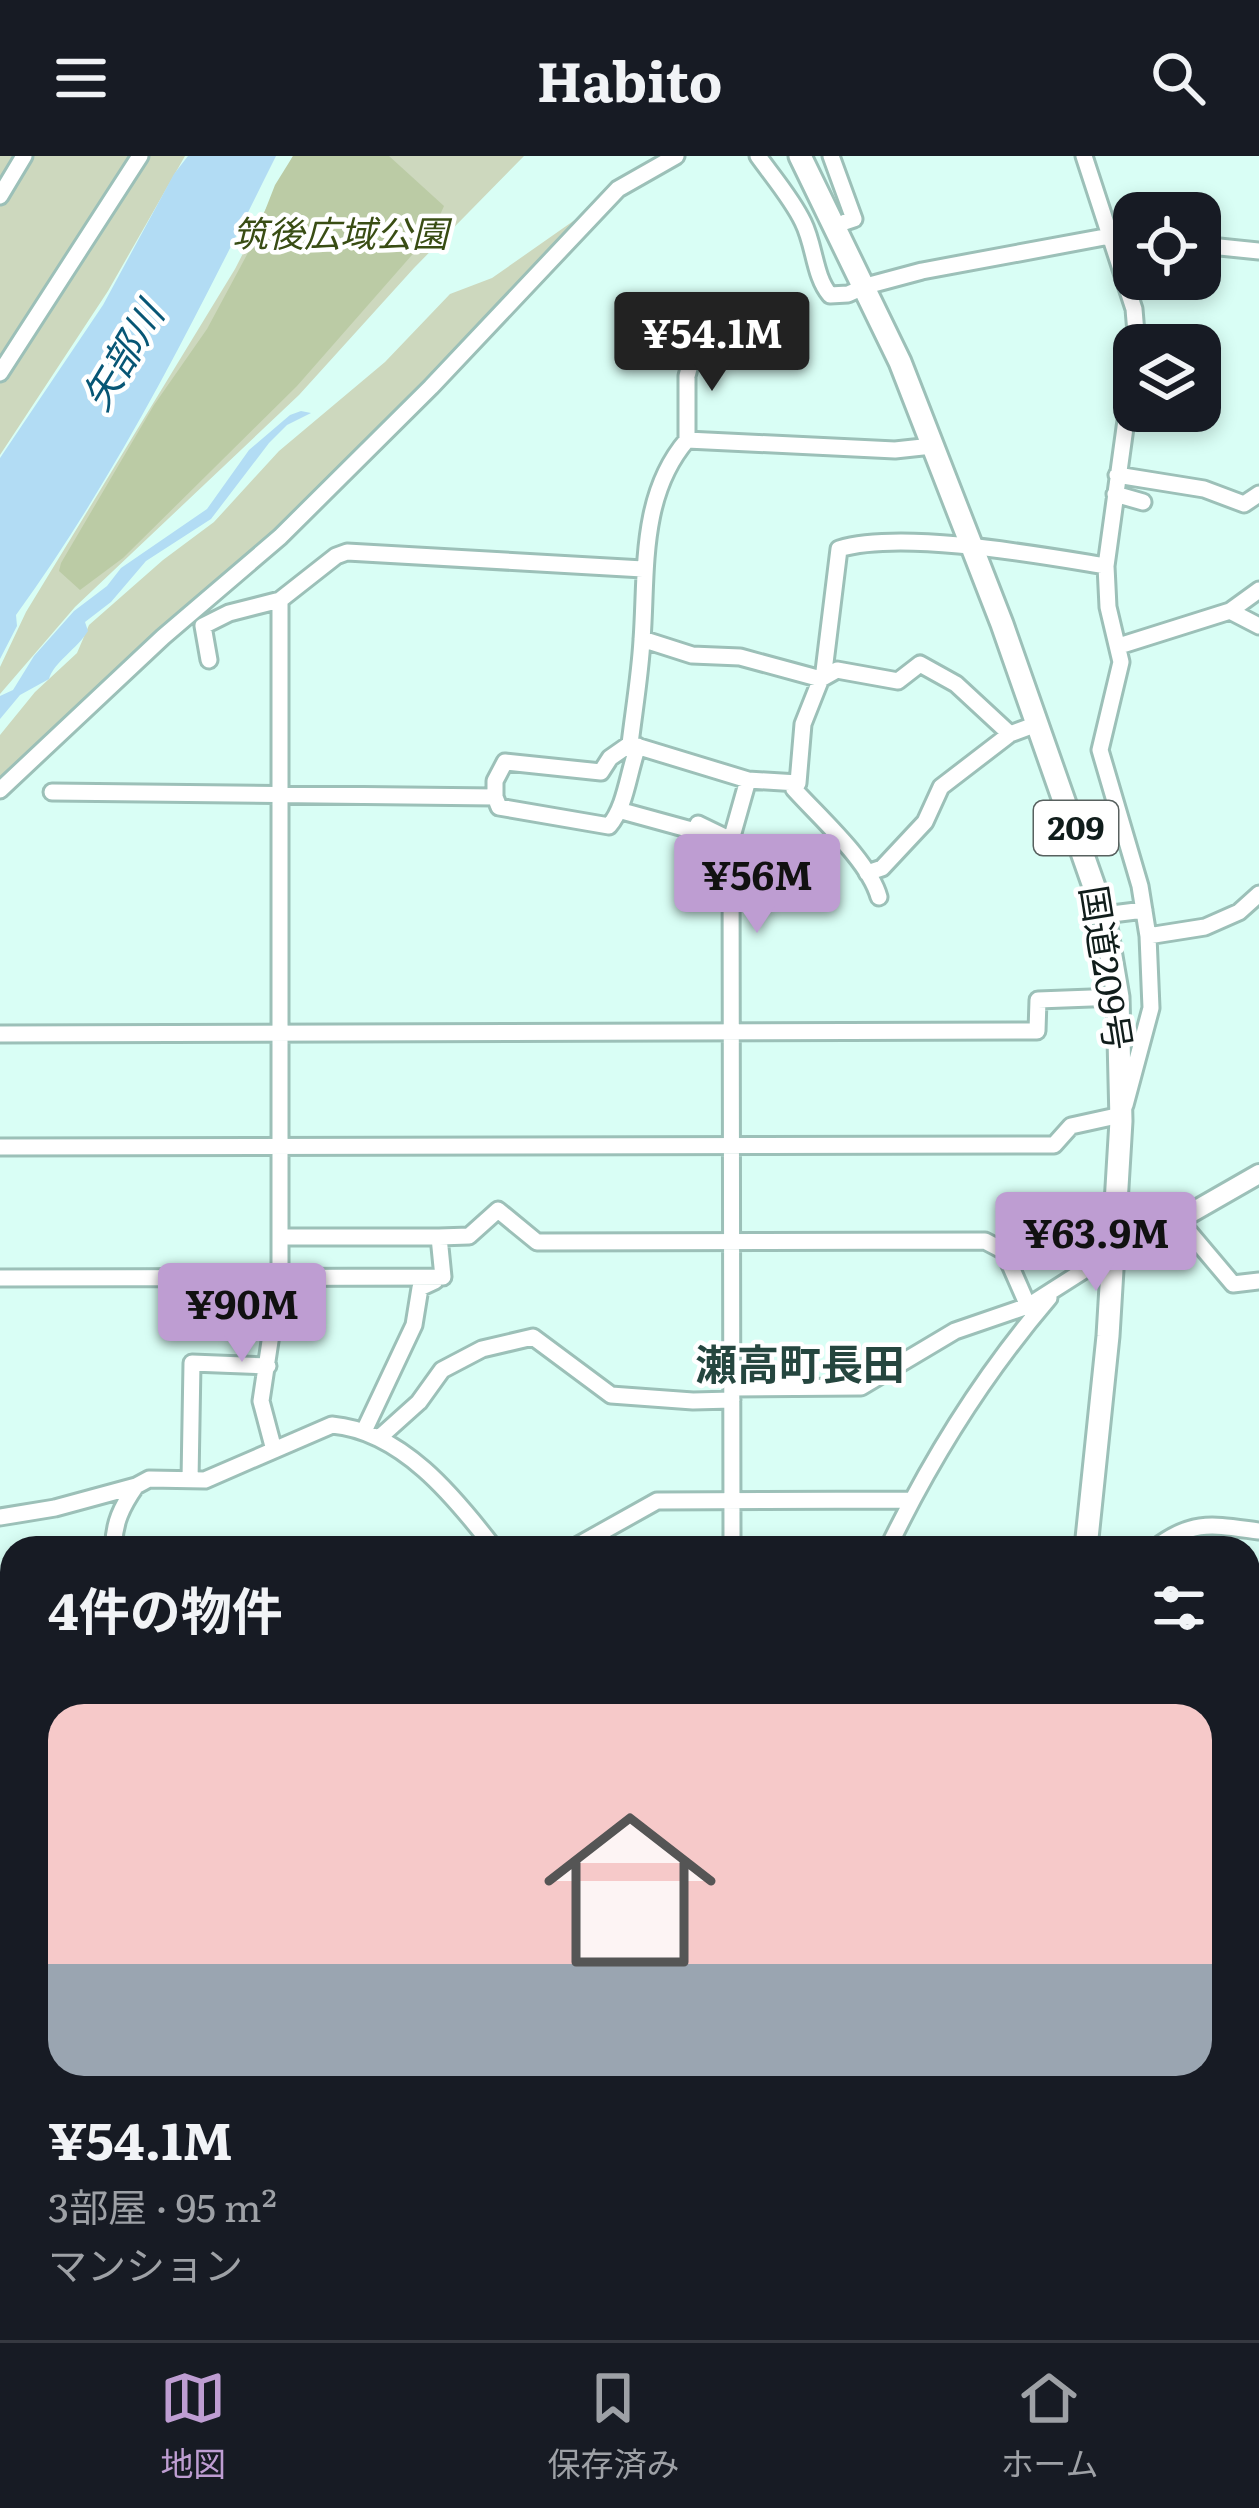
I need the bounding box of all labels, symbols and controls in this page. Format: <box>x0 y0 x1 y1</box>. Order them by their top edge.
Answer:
text: Habito <box>537 38 722 119</box>
icon: menu <box>48 45 114 111</box>
icon: search <box>1145 45 1211 111</box>
map controls <box>1113 192 1221 432</box>
button: locate <box>1113 192 1221 300</box>
park label: 筑後広域公園 <box>232 205 453 258</box>
water label: 矢部川 <box>65 286 177 420</box>
pin: ¥54.1M <box>614 292 810 394</box>
text: ¥54.1M <box>641 302 783 360</box>
button: layers <box>1113 324 1221 432</box>
road number: 209 <box>1034 801 1118 855</box>
pin: ¥56M <box>686 834 828 936</box>
text: ¥56M <box>701 844 813 902</box>
street label: 国道209号 <box>1069 882 1148 1054</box>
pin: ¥63.9M <box>998 1192 1194 1294</box>
text: ¥63.9M <box>1022 1202 1170 1260</box>
pin: ¥90M <box>171 1263 313 1365</box>
text: ¥90M <box>185 1273 299 1331</box>
district label: 瀬高町長田 <box>695 1331 905 1393</box>
text: 4件の物件 <box>48 1570 283 1646</box>
icon: filters <box>1146 1575 1212 1641</box>
icon: home <box>522 1782 738 1998</box>
text: ¥54.1M <box>48 2100 233 2176</box>
text: 3部屋 · 95 m² <box>48 2176 277 2234</box>
text: マンション <box>48 2234 243 2292</box>
tab: 地図 <box>160 2365 226 2486</box>
tab: 保存済み <box>547 2365 679 2486</box>
tab: ホーム <box>1000 2365 1098 2486</box>

